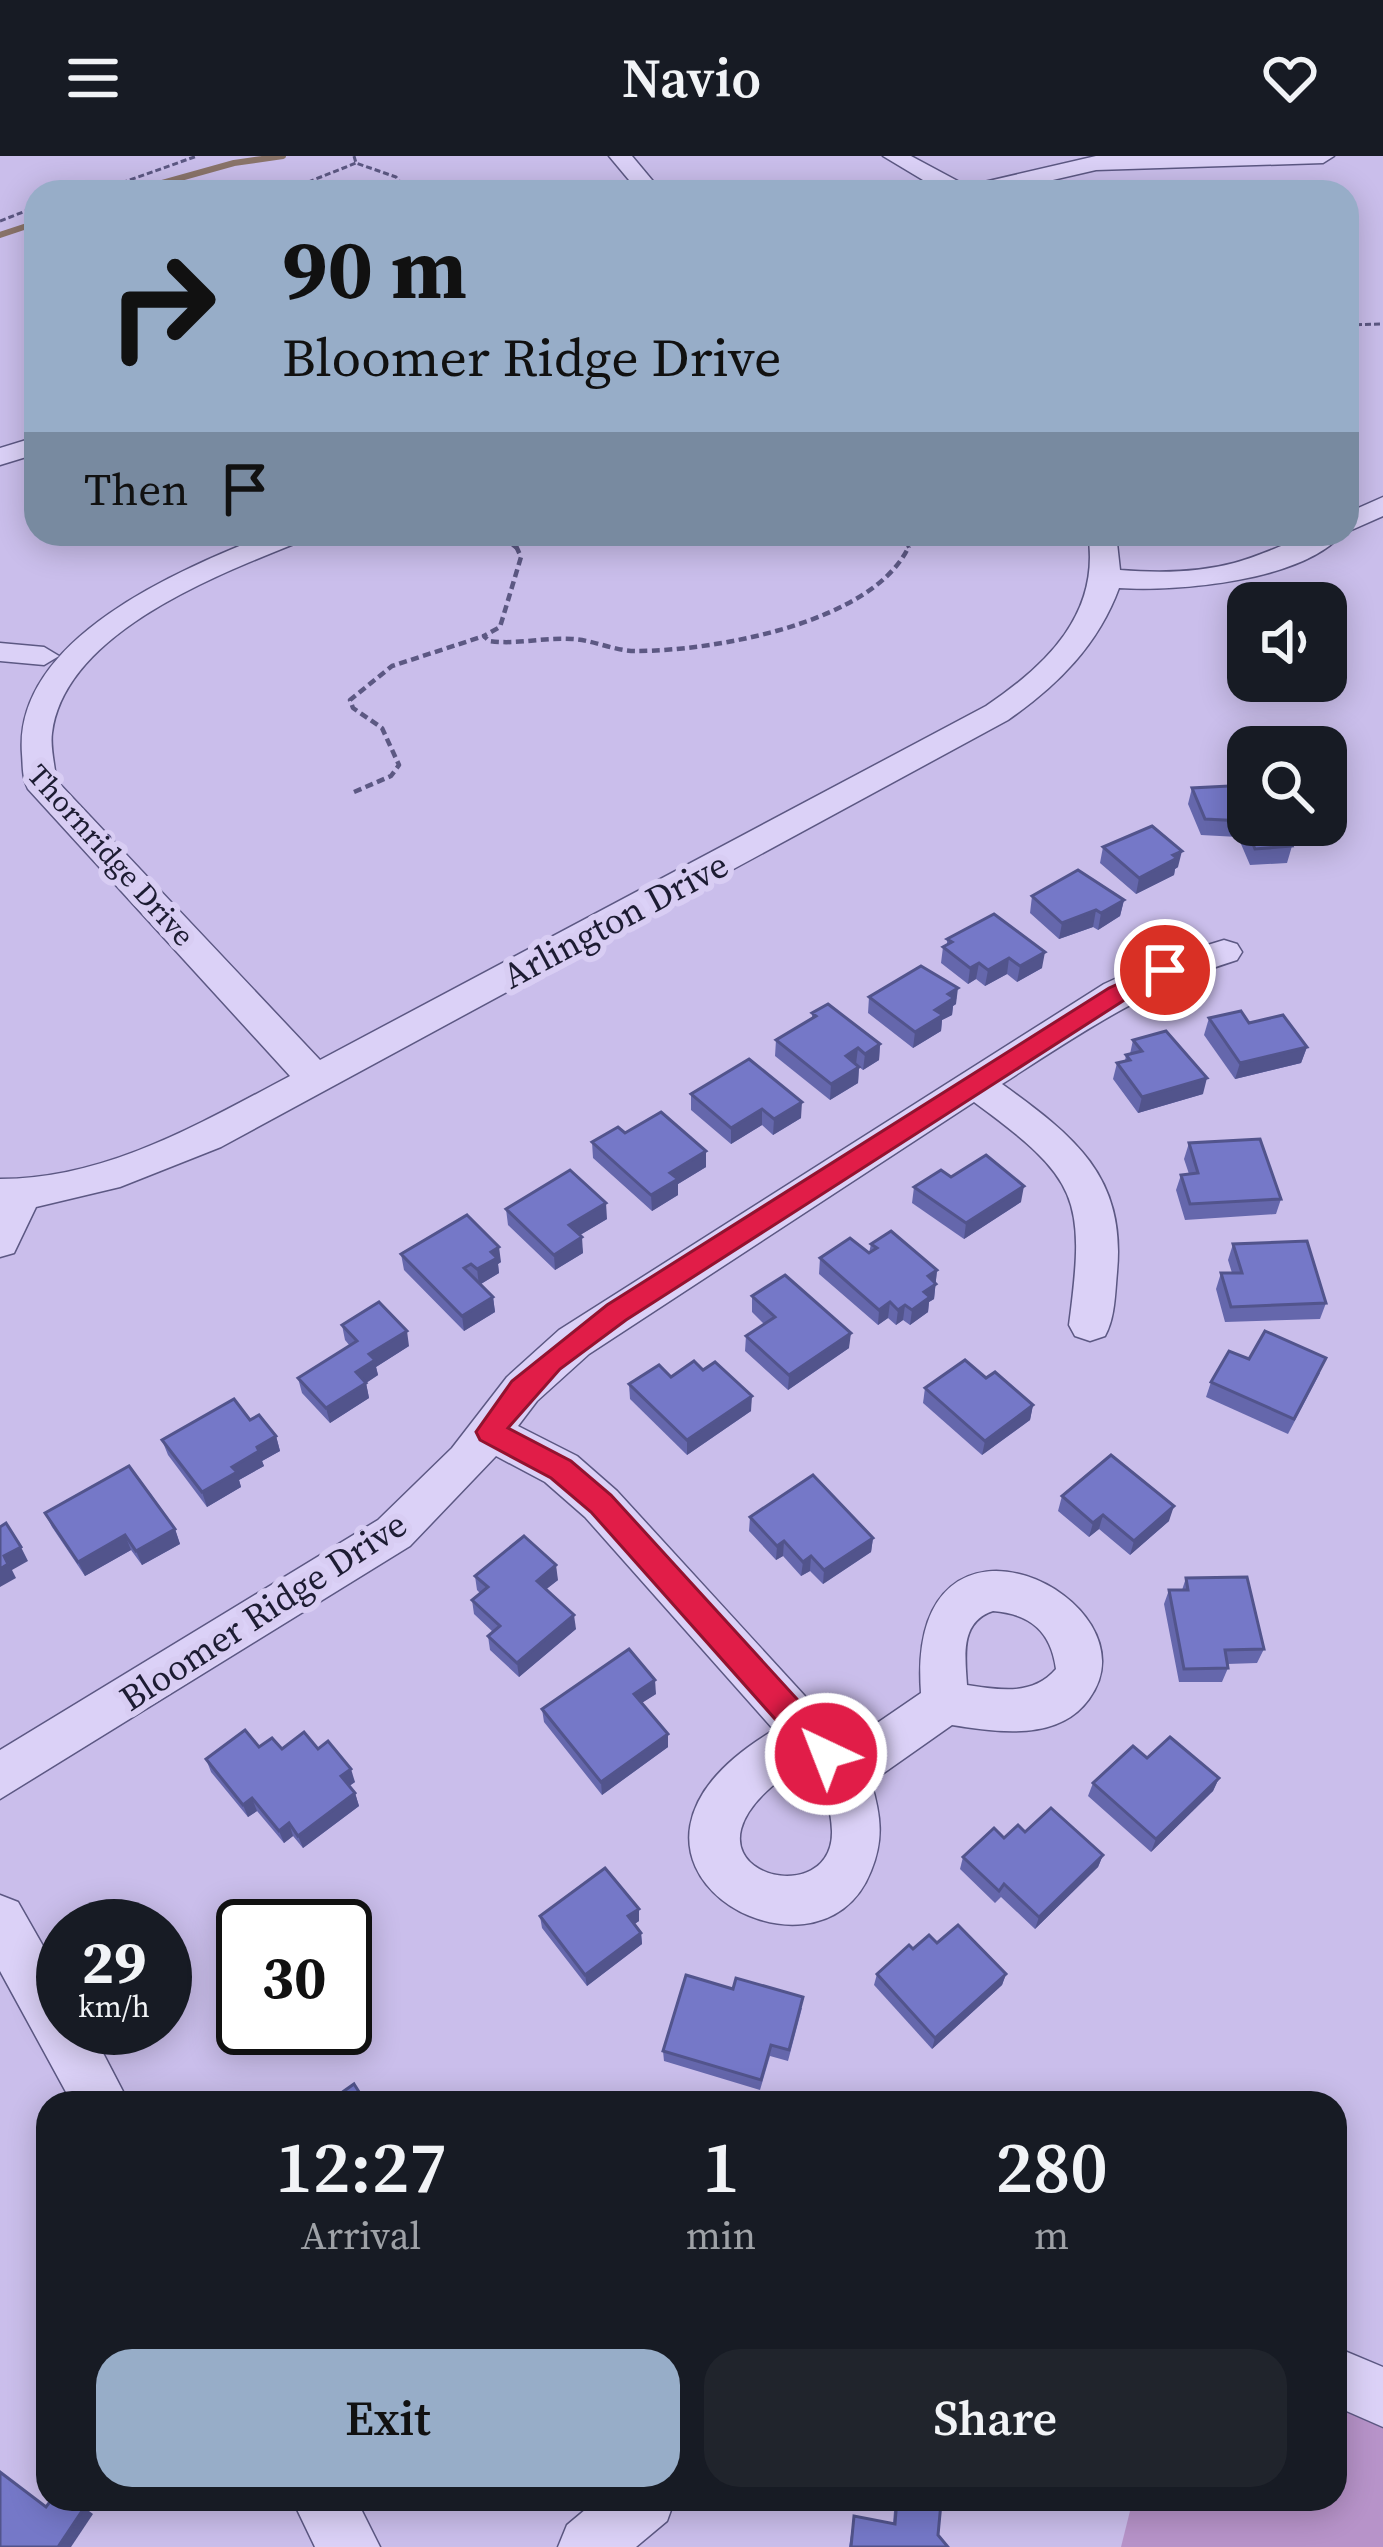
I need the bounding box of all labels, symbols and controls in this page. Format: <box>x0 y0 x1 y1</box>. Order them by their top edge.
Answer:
text: Navio <box>622 41 761 115</box>
icon: menu <box>60 45 126 111</box>
icon: heart <box>1257 45 1323 111</box>
text: 90 m <box>282 211 467 326</box>
icon: right <box>84 228 240 384</box>
text: Bloomer Ridge Drive <box>282 320 782 394</box>
icon: arrive <box>212 456 278 522</box>
text: Then <box>84 458 188 520</box>
map controls <box>1227 582 1347 846</box>
button: sound <box>1227 582 1347 702</box>
button: search <box>1227 726 1347 846</box>
street label: Thornridge Drive <box>18 755 204 955</box>
street label: Arlington Drive <box>494 840 736 1000</box>
pin <box>1114 919 1216 1021</box>
icon: arrive <box>1132 937 1198 1003</box>
street label: Bloomer Ridge Drive <box>110 1500 416 1722</box>
position arrow <box>763 1691 889 1817</box>
speed limit sign: 30 <box>216 1899 372 2055</box>
text: 29 <box>81 1921 147 2003</box>
text: km/h <box>78 1986 150 2027</box>
text: 12:27 <box>275 2117 447 2216</box>
text: 1 <box>702 2117 740 2216</box>
text: 280 <box>995 2117 1108 2216</box>
text: Arrival <box>301 2209 421 2262</box>
text: min <box>686 2209 756 2262</box>
text: m <box>1034 2209 1069 2262</box>
button: Exit <box>96 2349 680 2487</box>
button: Share <box>704 2349 1287 2487</box>

